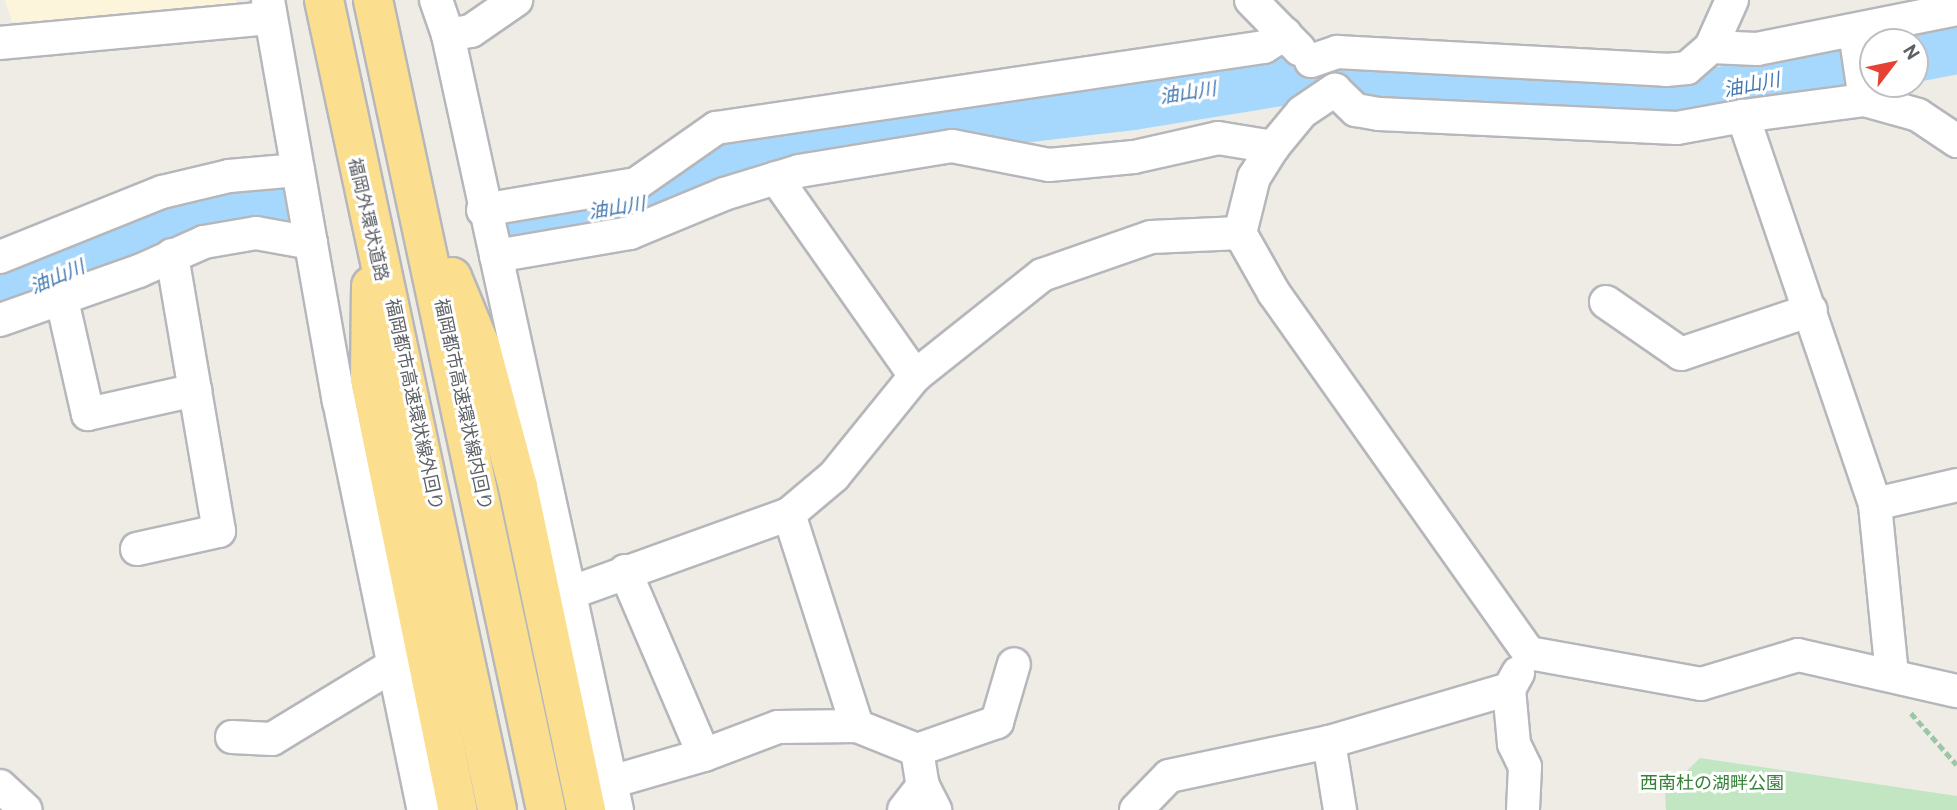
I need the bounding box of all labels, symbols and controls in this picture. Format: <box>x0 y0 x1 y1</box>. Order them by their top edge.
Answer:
north arrow <box>1859 28 1929 98</box>
text: N <box>1896 41 1924 65</box>
water label: 油山川 <box>1722 70 1782 104</box>
water label: 油山川 <box>1158 79 1218 111</box>
street label: 福岡外環状道路 <box>341 156 391 284</box>
water label: 油山川 <box>587 194 647 226</box>
water label: 油山川 <box>27 257 89 301</box>
street label: 福岡都市高速環状線外回り <box>379 297 445 513</box>
street label: 福岡都市高速環状線内回り <box>428 297 494 513</box>
park label: 西南杜の湖畔公園 <box>1640 774 1784 796</box>

